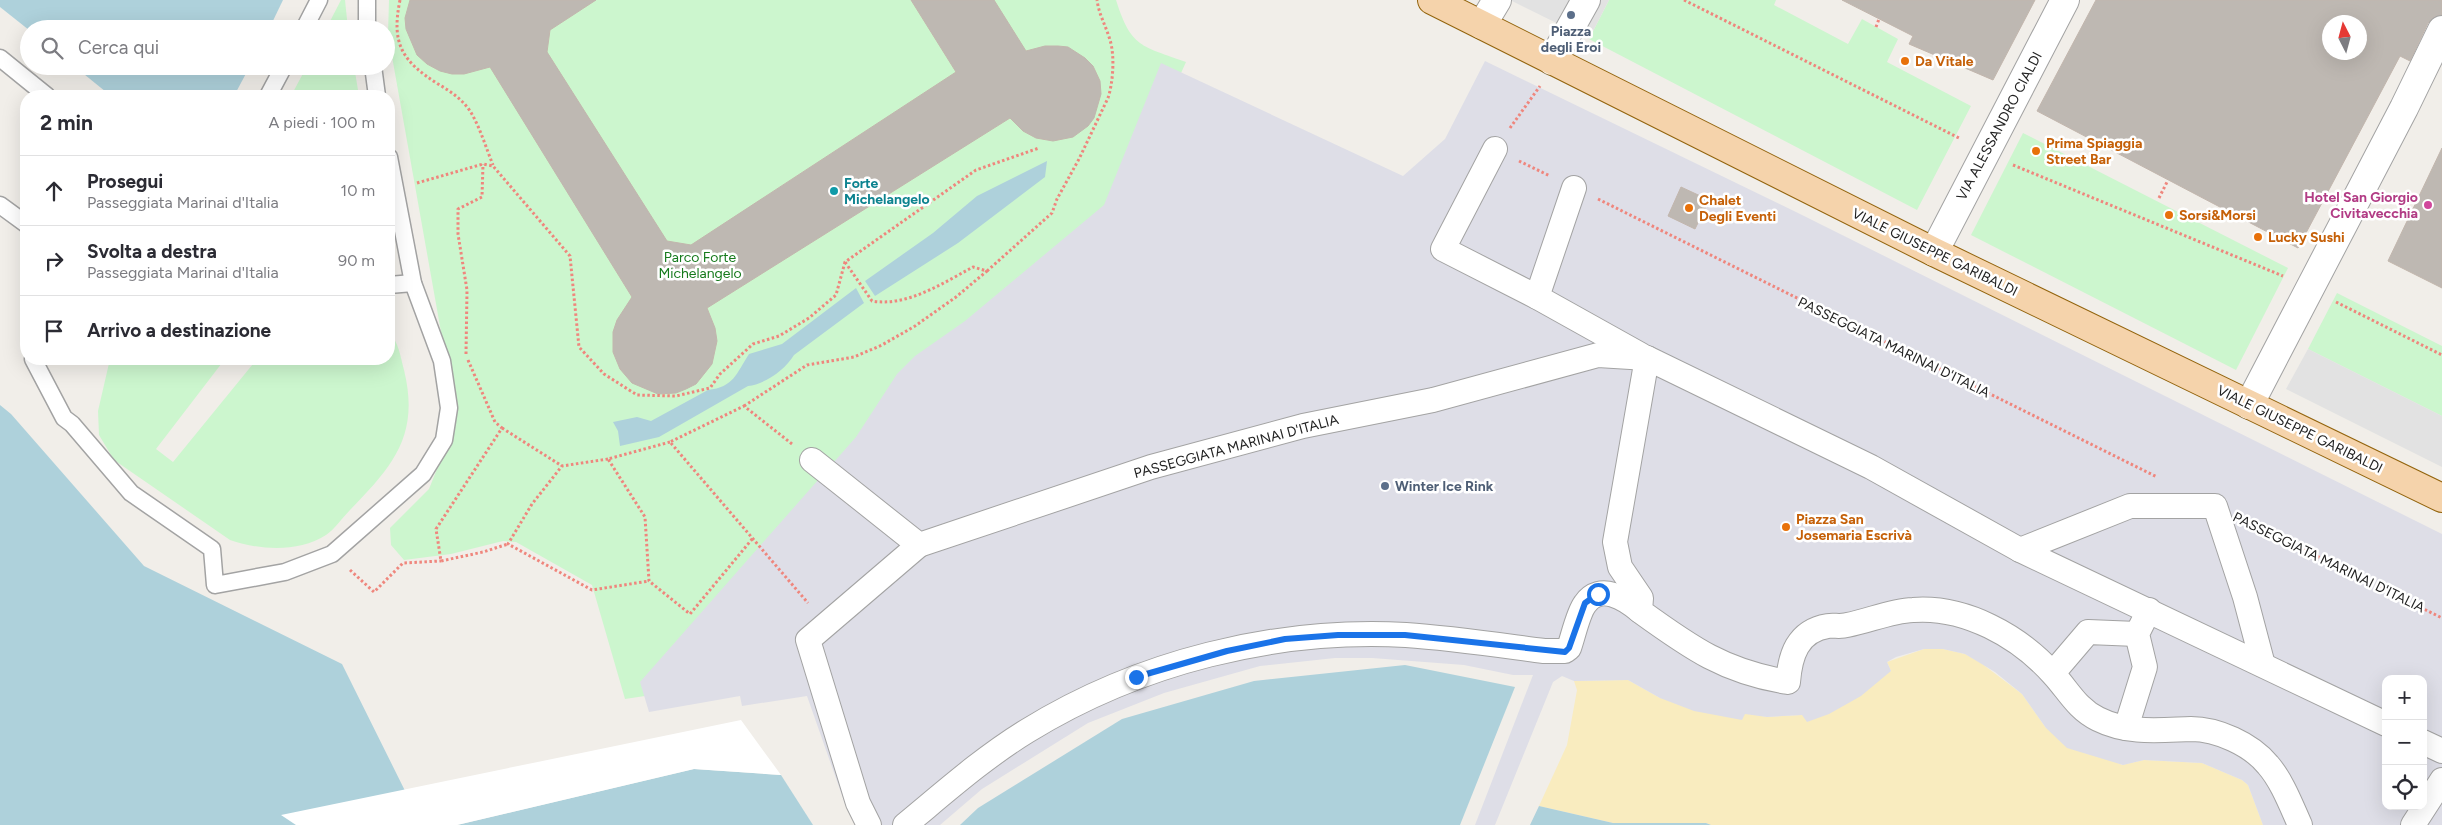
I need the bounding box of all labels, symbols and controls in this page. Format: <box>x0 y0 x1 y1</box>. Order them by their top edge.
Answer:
marker: Piazza degli Eroi <box>1565 9 1577 21</box>
north arrow <box>2322 15 2367 60</box>
search box <box>20 20 395 75</box>
place label: Piazza degli Eroi <box>1541 23 1601 56</box>
icon: search <box>38 34 66 62</box>
text: Cerca qui <box>78 36 159 59</box>
street label: VIA ALESSANDRO CIALDI <box>1953 49 2046 203</box>
place label: Da Vitale <box>1915 53 1974 70</box>
marker: Da Vitale <box>1899 55 1911 67</box>
text: 2 min <box>40 110 93 135</box>
text: A piedi · 100 m <box>269 113 375 132</box>
place label: Prima Spiaggia Street Bar <box>2046 135 2142 168</box>
marker: Prima Spiaggia Street Bar <box>2030 145 2042 157</box>
text: Prosegui <box>87 170 163 193</box>
place label: Forte Michelangelo <box>844 175 930 208</box>
icon: ahead <box>40 177 68 205</box>
text: 10 m <box>341 181 375 200</box>
marker: Forte Michelangelo <box>828 185 840 197</box>
place label: Hotel San Giorgio Civitavecchia <box>2304 189 2418 222</box>
place label: Chalet Degli Eventi <box>1699 192 1776 225</box>
text: Passeggiata Marinai d'Italia <box>87 193 279 212</box>
marker: Hotel San Giorgio Civitavecchia <box>2422 199 2434 211</box>
marker: Chalet Degli Eventi <box>1683 202 1695 214</box>
street label: VIALE GIUSEPPE GARIBALDI <box>1849 205 2020 300</box>
place label: Sorsi&Morsi <box>2179 207 2256 224</box>
marker: Sorsi&Morsi <box>2163 209 2175 221</box>
place label: Lucky Sushi <box>2268 229 2345 246</box>
marker: Lucky Sushi <box>2252 231 2264 243</box>
text: Svolta a destra <box>87 240 217 263</box>
icon: right <box>40 247 68 275</box>
park label: Parco Forte Michelangelo <box>658 249 742 282</box>
text: 90 m <box>338 251 375 270</box>
text: Passeggiata Marinai d'Italia <box>87 263 279 282</box>
street label: PASSEGGIATA MARINAI D'ITALIA <box>1795 293 1993 402</box>
icon: arrive <box>40 317 68 345</box>
text: Arrivo a destinazione <box>87 319 271 342</box>
street label: VIALE GIUSEPPE GARIBALDI <box>2214 382 2385 477</box>
street label: PASSEGGIATA MARINAI D'ITALIA <box>1132 411 1341 482</box>
place label: Winter Ice Rink <box>1395 478 1494 495</box>
marker: Winter Ice Rink <box>1379 480 1391 492</box>
street label: PASSEGGIATA MARINAI D'ITALIA <box>2230 508 2428 617</box>
place label: Piazza San Josemaria Escrivà <box>1796 511 1912 544</box>
marker: Piazza San Josemaria Escrivà <box>1780 521 1792 533</box>
route start <box>1587 583 1610 606</box>
route end <box>1125 666 1148 689</box>
map controls <box>2382 675 2427 810</box>
button: + <box>2382 675 2427 720</box>
button: − <box>2382 720 2427 765</box>
button: locate <box>2382 765 2427 810</box>

